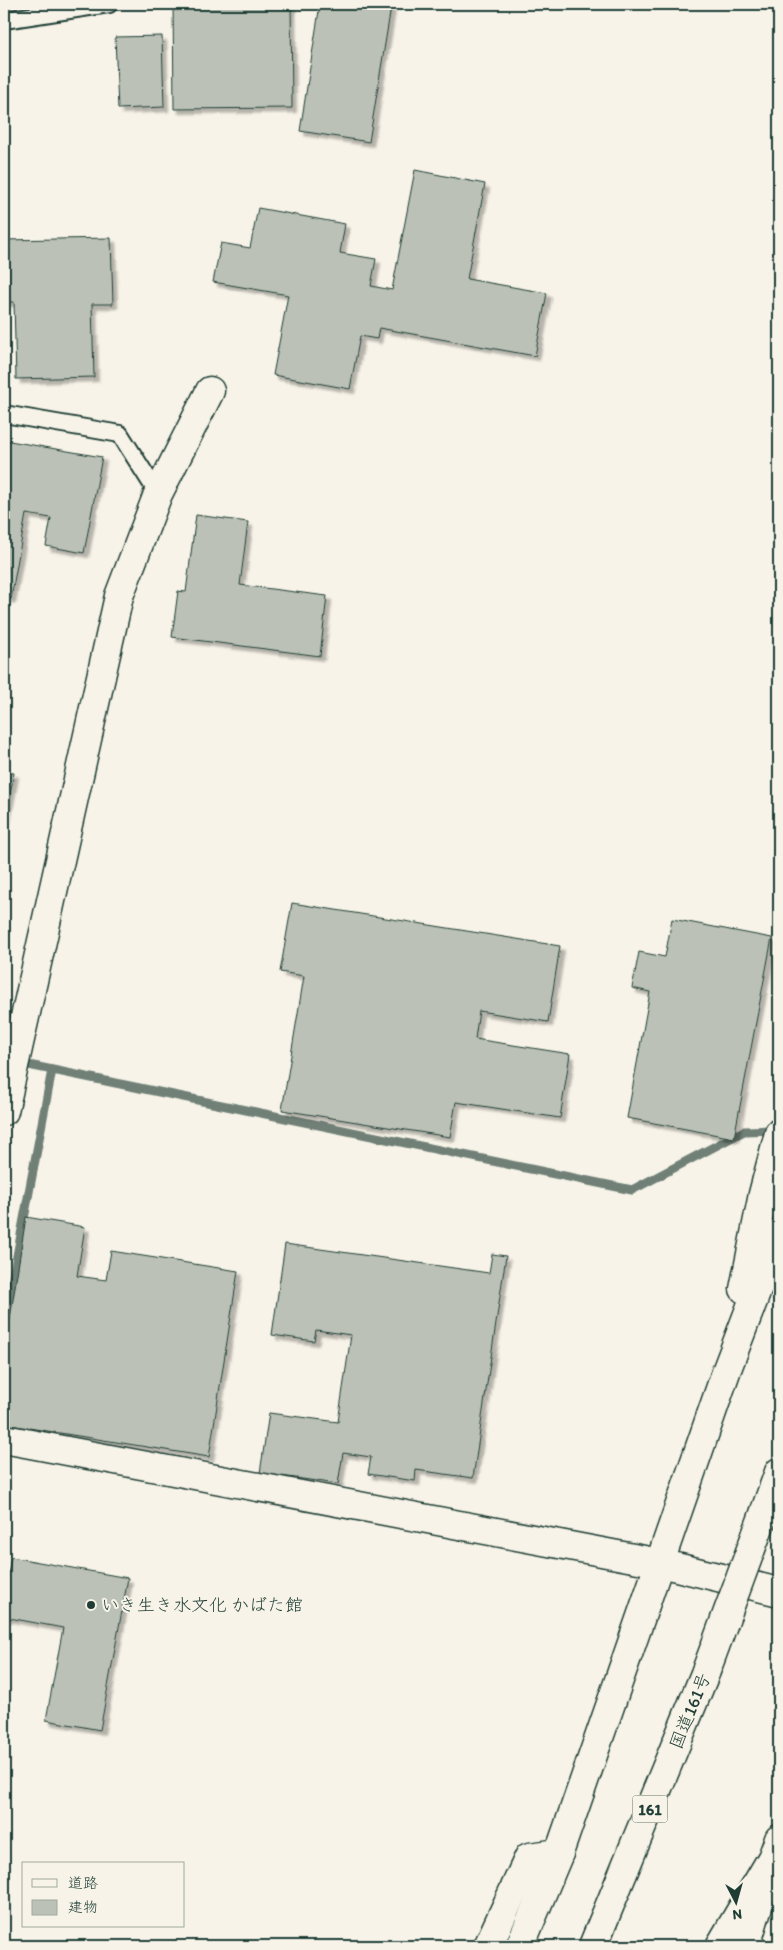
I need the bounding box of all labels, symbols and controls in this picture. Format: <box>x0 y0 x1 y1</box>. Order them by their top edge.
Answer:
place label: いき生き水文化 かばた館 <box>101 1594 303 1616</box>
marker: いき生き水文化 かばた館 <box>85 1599 97 1611</box>
street label: 国道161号 <box>665 1670 715 1752</box>
road number: 161 <box>632 1796 668 1822</box>
legend <box>22 1862 185 1928</box>
text: 道路 <box>68 1874 98 1892</box>
north arrow <box>710 1878 760 1928</box>
text: 建物 <box>68 1898 98 1916</box>
text: N <box>732 1905 743 1923</box>

